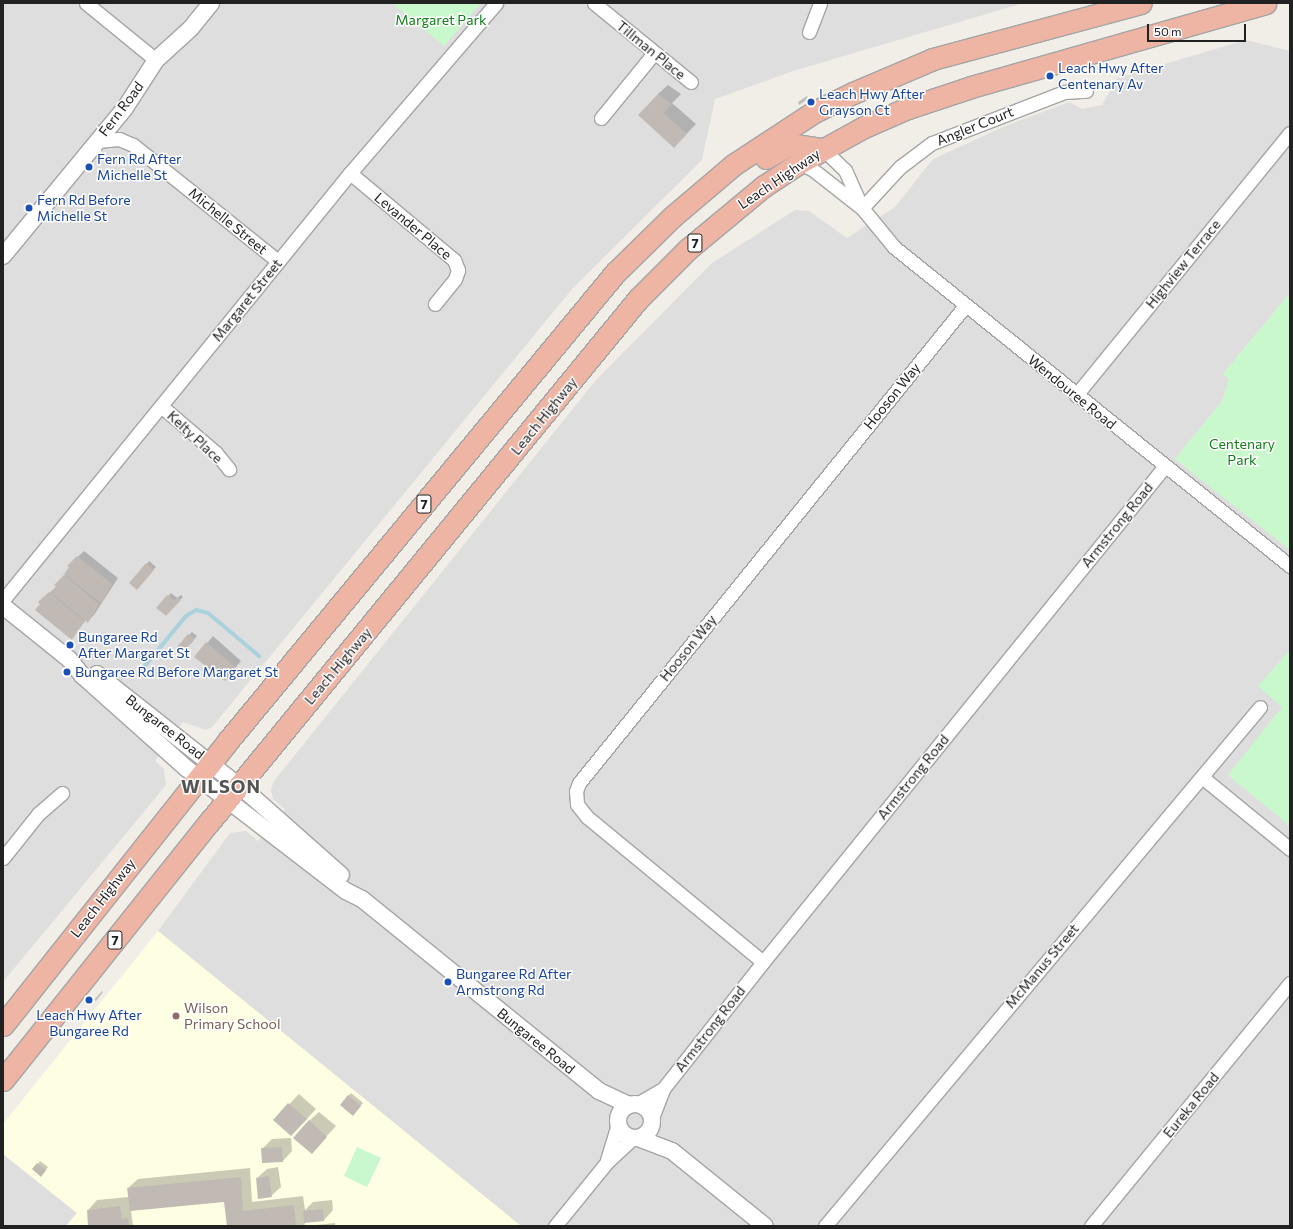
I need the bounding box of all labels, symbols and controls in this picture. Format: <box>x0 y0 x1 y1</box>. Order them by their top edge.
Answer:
park label: Margaret Park <box>395 12 487 28</box>
scale bar <box>1149 16 1248 42</box>
street label: Tillman Place <box>613 17 689 83</box>
text: 50 m <box>1154 24 1182 38</box>
place label: Leach Hwy After Centenary Av <box>1058 60 1164 92</box>
marker: Leach Hwy After Centenary Av <box>1045 71 1055 81</box>
street label: Fern Road <box>95 78 147 140</box>
place label: Leach Hwy After Grayson Ct <box>819 86 925 118</box>
marker: Leach Hwy After Grayson Ct <box>806 97 816 107</box>
street label: Angler Court <box>934 103 1016 149</box>
street label: Leach Highway <box>735 145 823 213</box>
place label: Fern Rd After Michelle St <box>97 151 182 184</box>
marker: Fern Rd After Michelle St <box>84 162 94 172</box>
street label: Michelle Street <box>185 184 271 258</box>
street label: Levander Place <box>371 189 455 263</box>
place label: Fern Rd Before Michelle St <box>37 192 131 224</box>
marker: Fern Rd Before Michelle St <box>24 203 34 213</box>
street label: Highview Terrace <box>1142 216 1224 312</box>
road number: 7 <box>687 232 703 254</box>
street label: Margaret Street <box>208 255 286 345</box>
street label: Wendouree Road <box>1025 351 1119 433</box>
street label: Hooson Way <box>860 359 924 433</box>
street label: Leach Highway <box>507 374 581 458</box>
street label: Kelty Place <box>164 407 226 467</box>
park label: Centenary Park <box>1209 436 1275 468</box>
street label: Armstrong Road <box>1078 479 1156 571</box>
road number: 7 <box>416 493 432 515</box>
street label: Hooson Way <box>656 611 720 685</box>
street label: Leach Highway <box>301 624 375 708</box>
place label: Bungaree Rd After Margaret St <box>78 629 190 662</box>
marker: Bungaree Rd After Margaret St <box>65 640 75 650</box>
place label: Bungaree Rd Before Margaret St <box>75 664 278 680</box>
marker: Bungaree Rd Before Margaret St <box>62 667 72 677</box>
street label: Bungaree Road <box>122 691 208 763</box>
street label: Armstrong Road <box>874 731 952 823</box>
district label: WILSON <box>181 775 261 797</box>
street label: Leach Highway <box>67 855 139 941</box>
street label: McManus Street <box>1002 920 1082 1012</box>
road number: 7 <box>107 929 123 951</box>
place label: Bungaree Rd After Armstrong Rd <box>456 966 572 998</box>
marker: Bungaree Rd After Armstrong Rd <box>443 977 453 987</box>
street label: Armstrong Road <box>671 983 749 1075</box>
marker: Leach Hwy After Bungaree Rd <box>84 995 94 1005</box>
place label: Wilson Primary School <box>184 1000 280 1032</box>
street label: Bungaree Road <box>494 1005 578 1077</box>
place label: Leach Hwy After Bungaree Rd <box>36 1007 142 1040</box>
marker: Wilson Primary School <box>171 1011 181 1021</box>
street label: Eureka Road <box>1160 1069 1222 1141</box>

